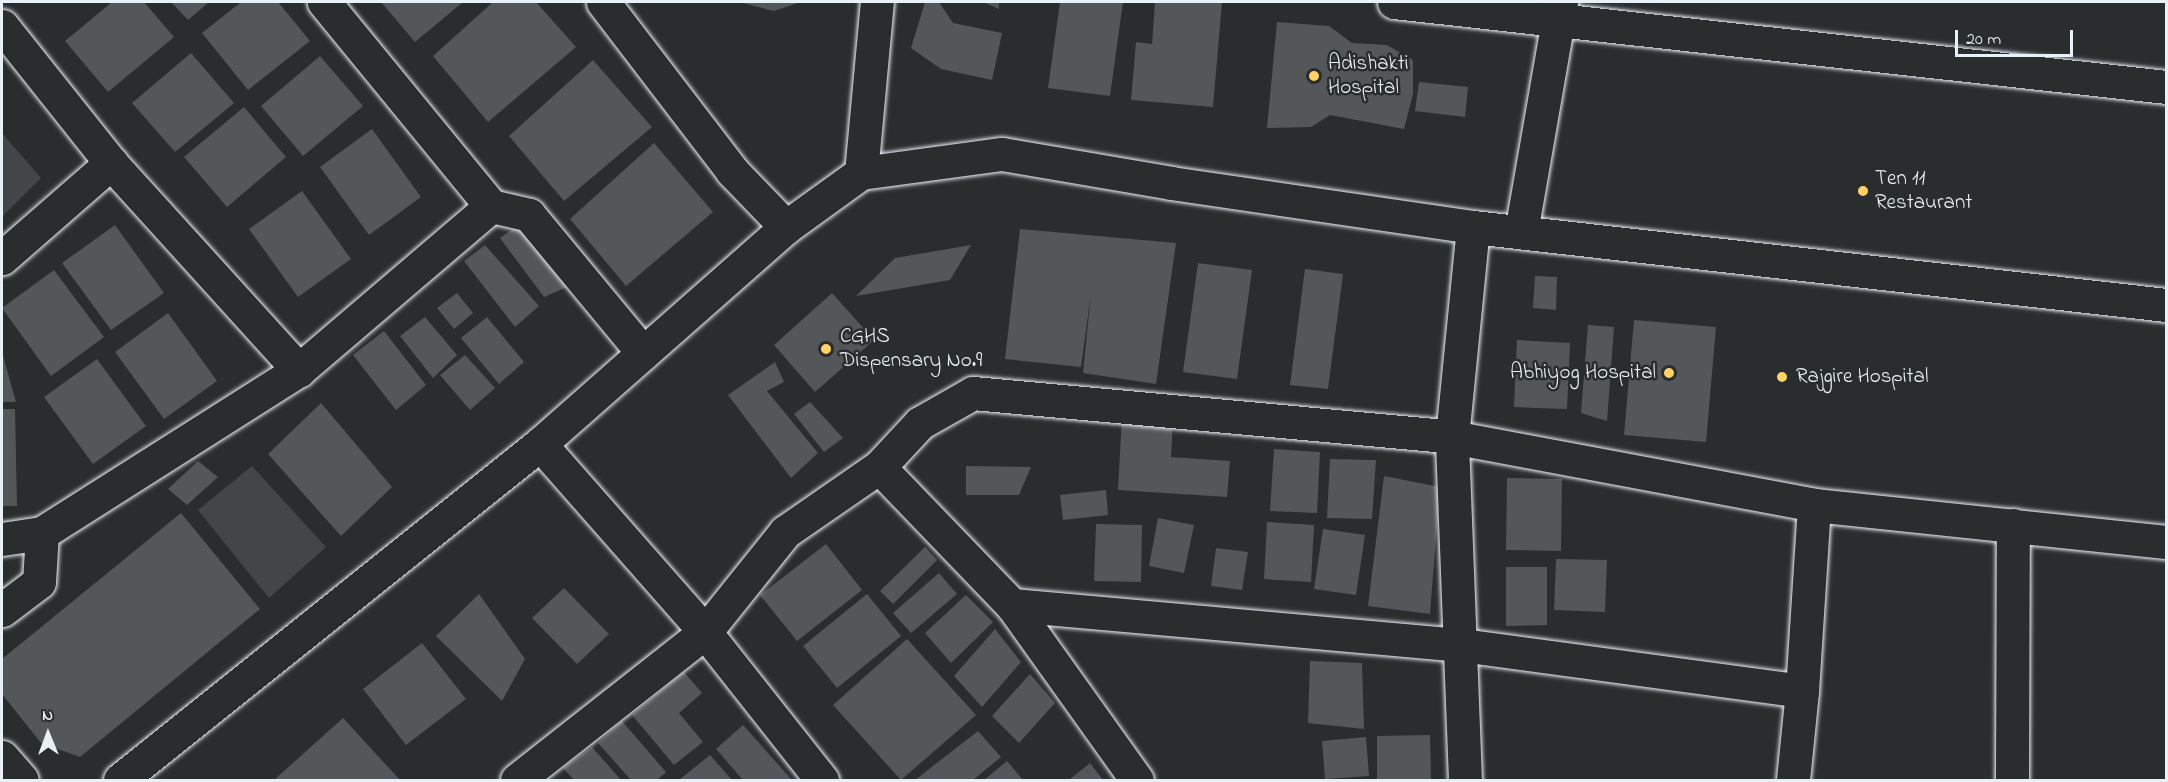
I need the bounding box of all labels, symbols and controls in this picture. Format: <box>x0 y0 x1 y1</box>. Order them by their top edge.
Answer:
scale bar <box>1958 18 2076 56</box>
text: 20 m <box>1966 27 2001 53</box>
place label: Adishakti Hospital <box>1328 51 1409 101</box>
marker: Adishakti Hospital <box>1305 67 1323 85</box>
place label: Ten 11 Restaurant <box>1875 166 1972 216</box>
marker: Ten 11 Restaurant <box>1856 184 1870 198</box>
place label: CGHS Dispensary No.9 <box>840 324 982 374</box>
marker: CGHS Dispensary No.9 <box>817 340 835 358</box>
place label: Abhiyog Hospital <box>1510 360 1656 386</box>
marker: Abhiyog Hospital <box>1660 364 1678 382</box>
place label: Rajgire Hospital <box>1796 364 1928 390</box>
marker: Rajgire Hospital <box>1773 368 1791 386</box>
north arrow <box>18 704 78 764</box>
text: N <box>42 704 53 728</box>

